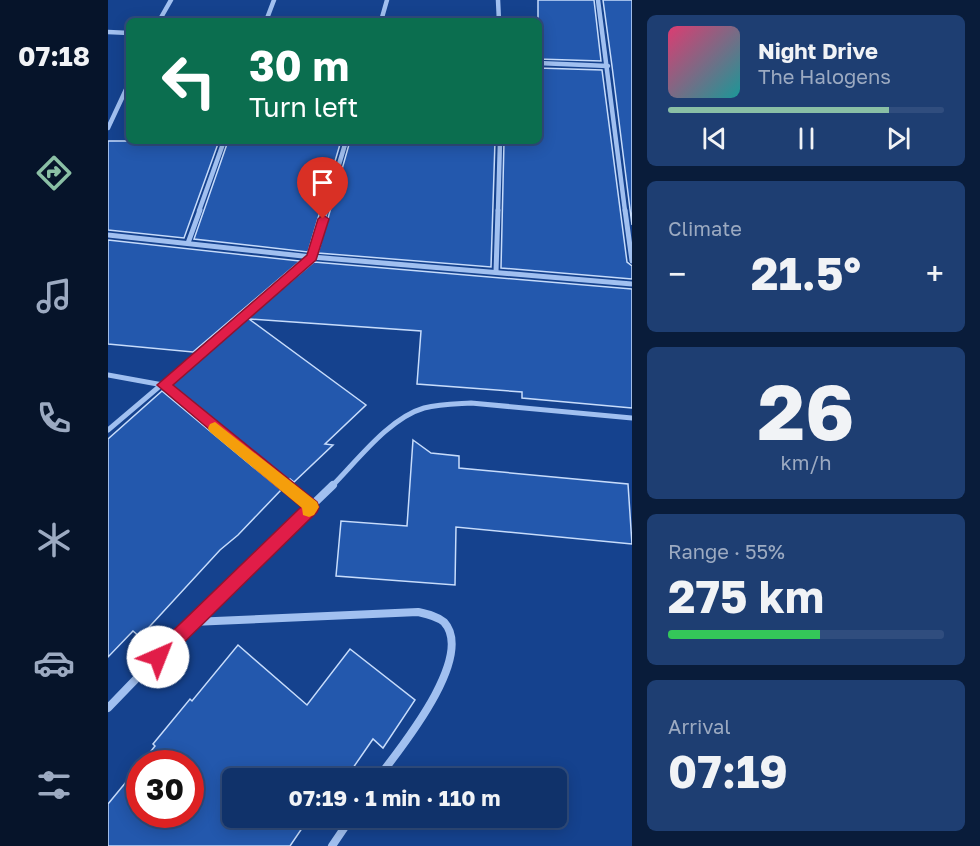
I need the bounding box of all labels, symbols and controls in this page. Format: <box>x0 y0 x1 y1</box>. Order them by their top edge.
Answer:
text: Night Drive <box>758 37 878 64</box>
text: 07:18 <box>18 40 90 72</box>
text: 30 m <box>249 40 349 90</box>
icon: left <box>150 42 228 120</box>
text: The Halogens <box>758 64 891 88</box>
text: Turn left <box>249 91 358 123</box>
icon: previous <box>698 122 731 155</box>
icon: pause <box>790 122 823 155</box>
icon: next <box>882 122 915 155</box>
icon: directions <box>33 152 75 194</box>
pin <box>297 157 348 219</box>
icon: arrive <box>306 166 339 199</box>
text: Climate <box>668 216 742 240</box>
text: 21.5° <box>751 246 861 300</box>
text: − <box>668 254 686 293</box>
text: + <box>926 254 944 293</box>
icon: music <box>33 275 75 317</box>
text: 26 <box>757 364 855 457</box>
icon: phone <box>33 397 75 439</box>
text: km/h <box>781 450 831 474</box>
icon: climate <box>33 519 75 561</box>
text: Range · 55% <box>668 539 785 563</box>
text: 275 km <box>668 569 824 623</box>
position arrow <box>126 625 190 689</box>
icon: car <box>33 642 75 684</box>
text: Arrival <box>668 714 731 738</box>
text: 07:19 <box>668 744 788 798</box>
speed limit sign: 30 <box>126 750 204 828</box>
icon: filters <box>33 764 75 806</box>
text: 07:19 · 1 min · 110 m <box>289 784 500 811</box>

